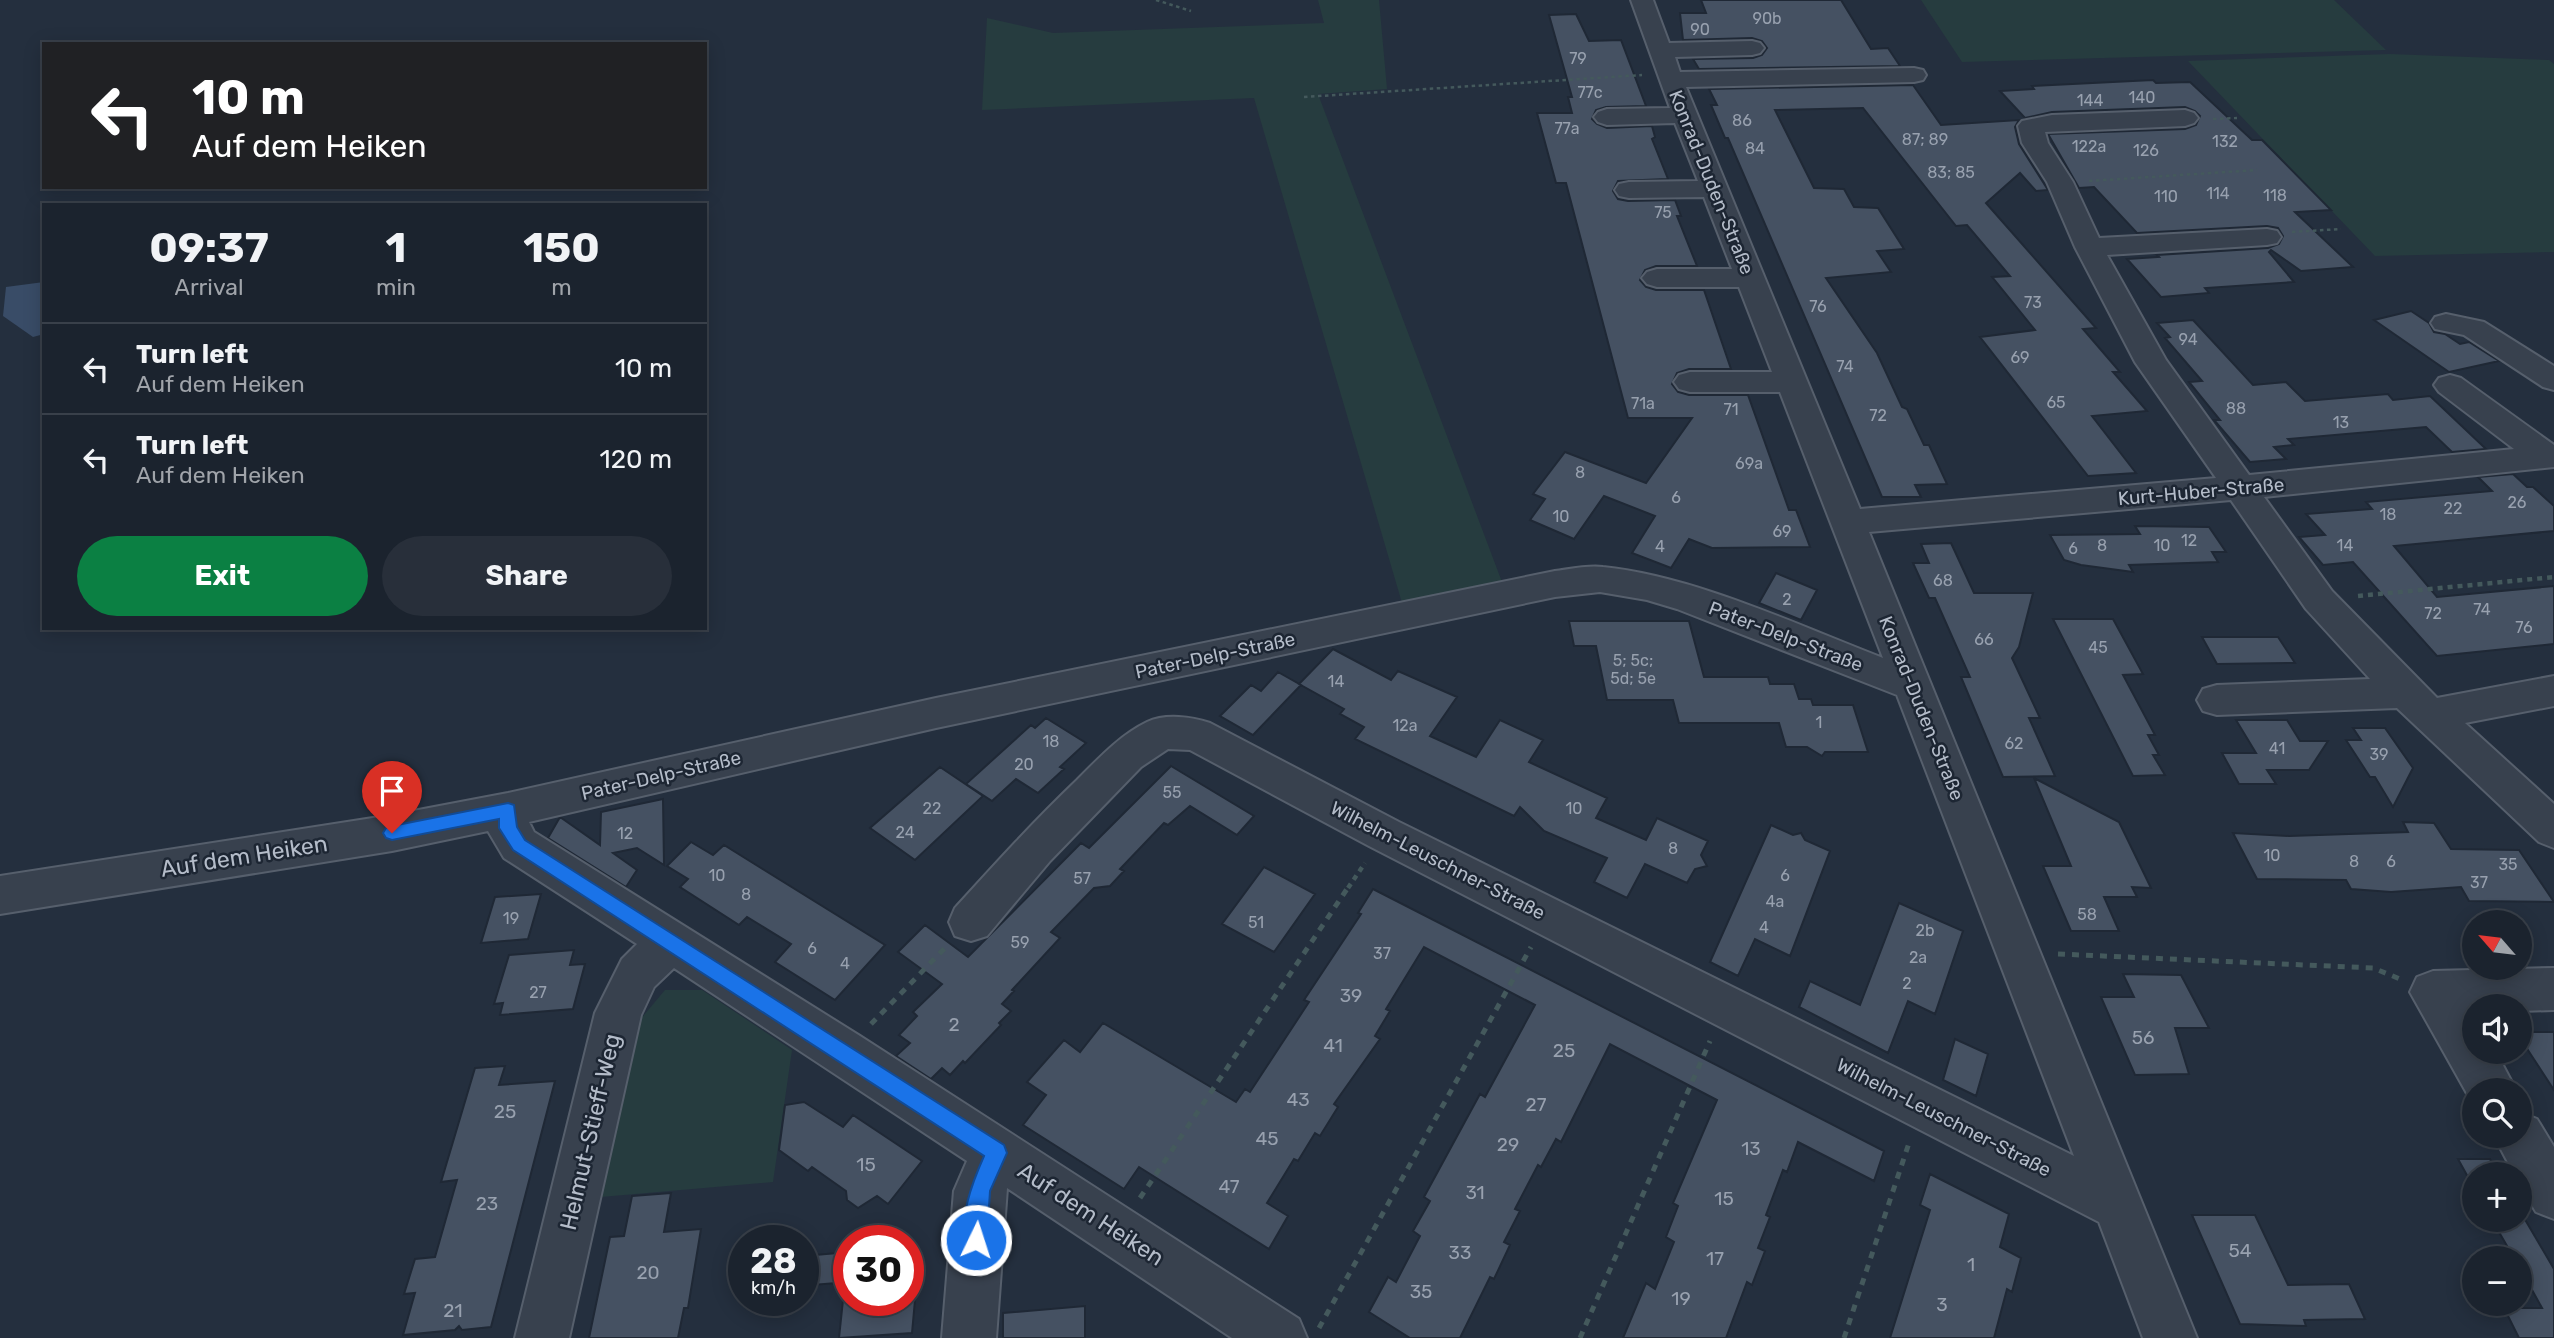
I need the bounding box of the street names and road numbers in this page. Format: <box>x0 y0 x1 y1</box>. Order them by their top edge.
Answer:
street label: Konrad-Duden-Straße <box>1664 87 1759 278</box>
street label: Kurt-Huber-Straße <box>2117 473 2285 510</box>
street label: Pater-Delp-Straße <box>1706 596 1866 676</box>
street label: Konrad-Duden-Straße <box>1874 613 1969 804</box>
street label: Pater-Delp-Straße <box>1133 627 1297 684</box>
street label: Pater-Delp-Straße <box>579 746 743 805</box>
street label: Wilhelm-Leuschner-Straße <box>1327 796 1549 925</box>
street label: Auf dem Heiken <box>158 829 330 883</box>
street label: Helmut-Stieff-Weg <box>554 1031 626 1233</box>
street label: Wilhelm-Leuschner-Straße <box>1833 1053 2055 1182</box>
street label: Auf dem Heiken <box>1013 1156 1169 1272</box>

